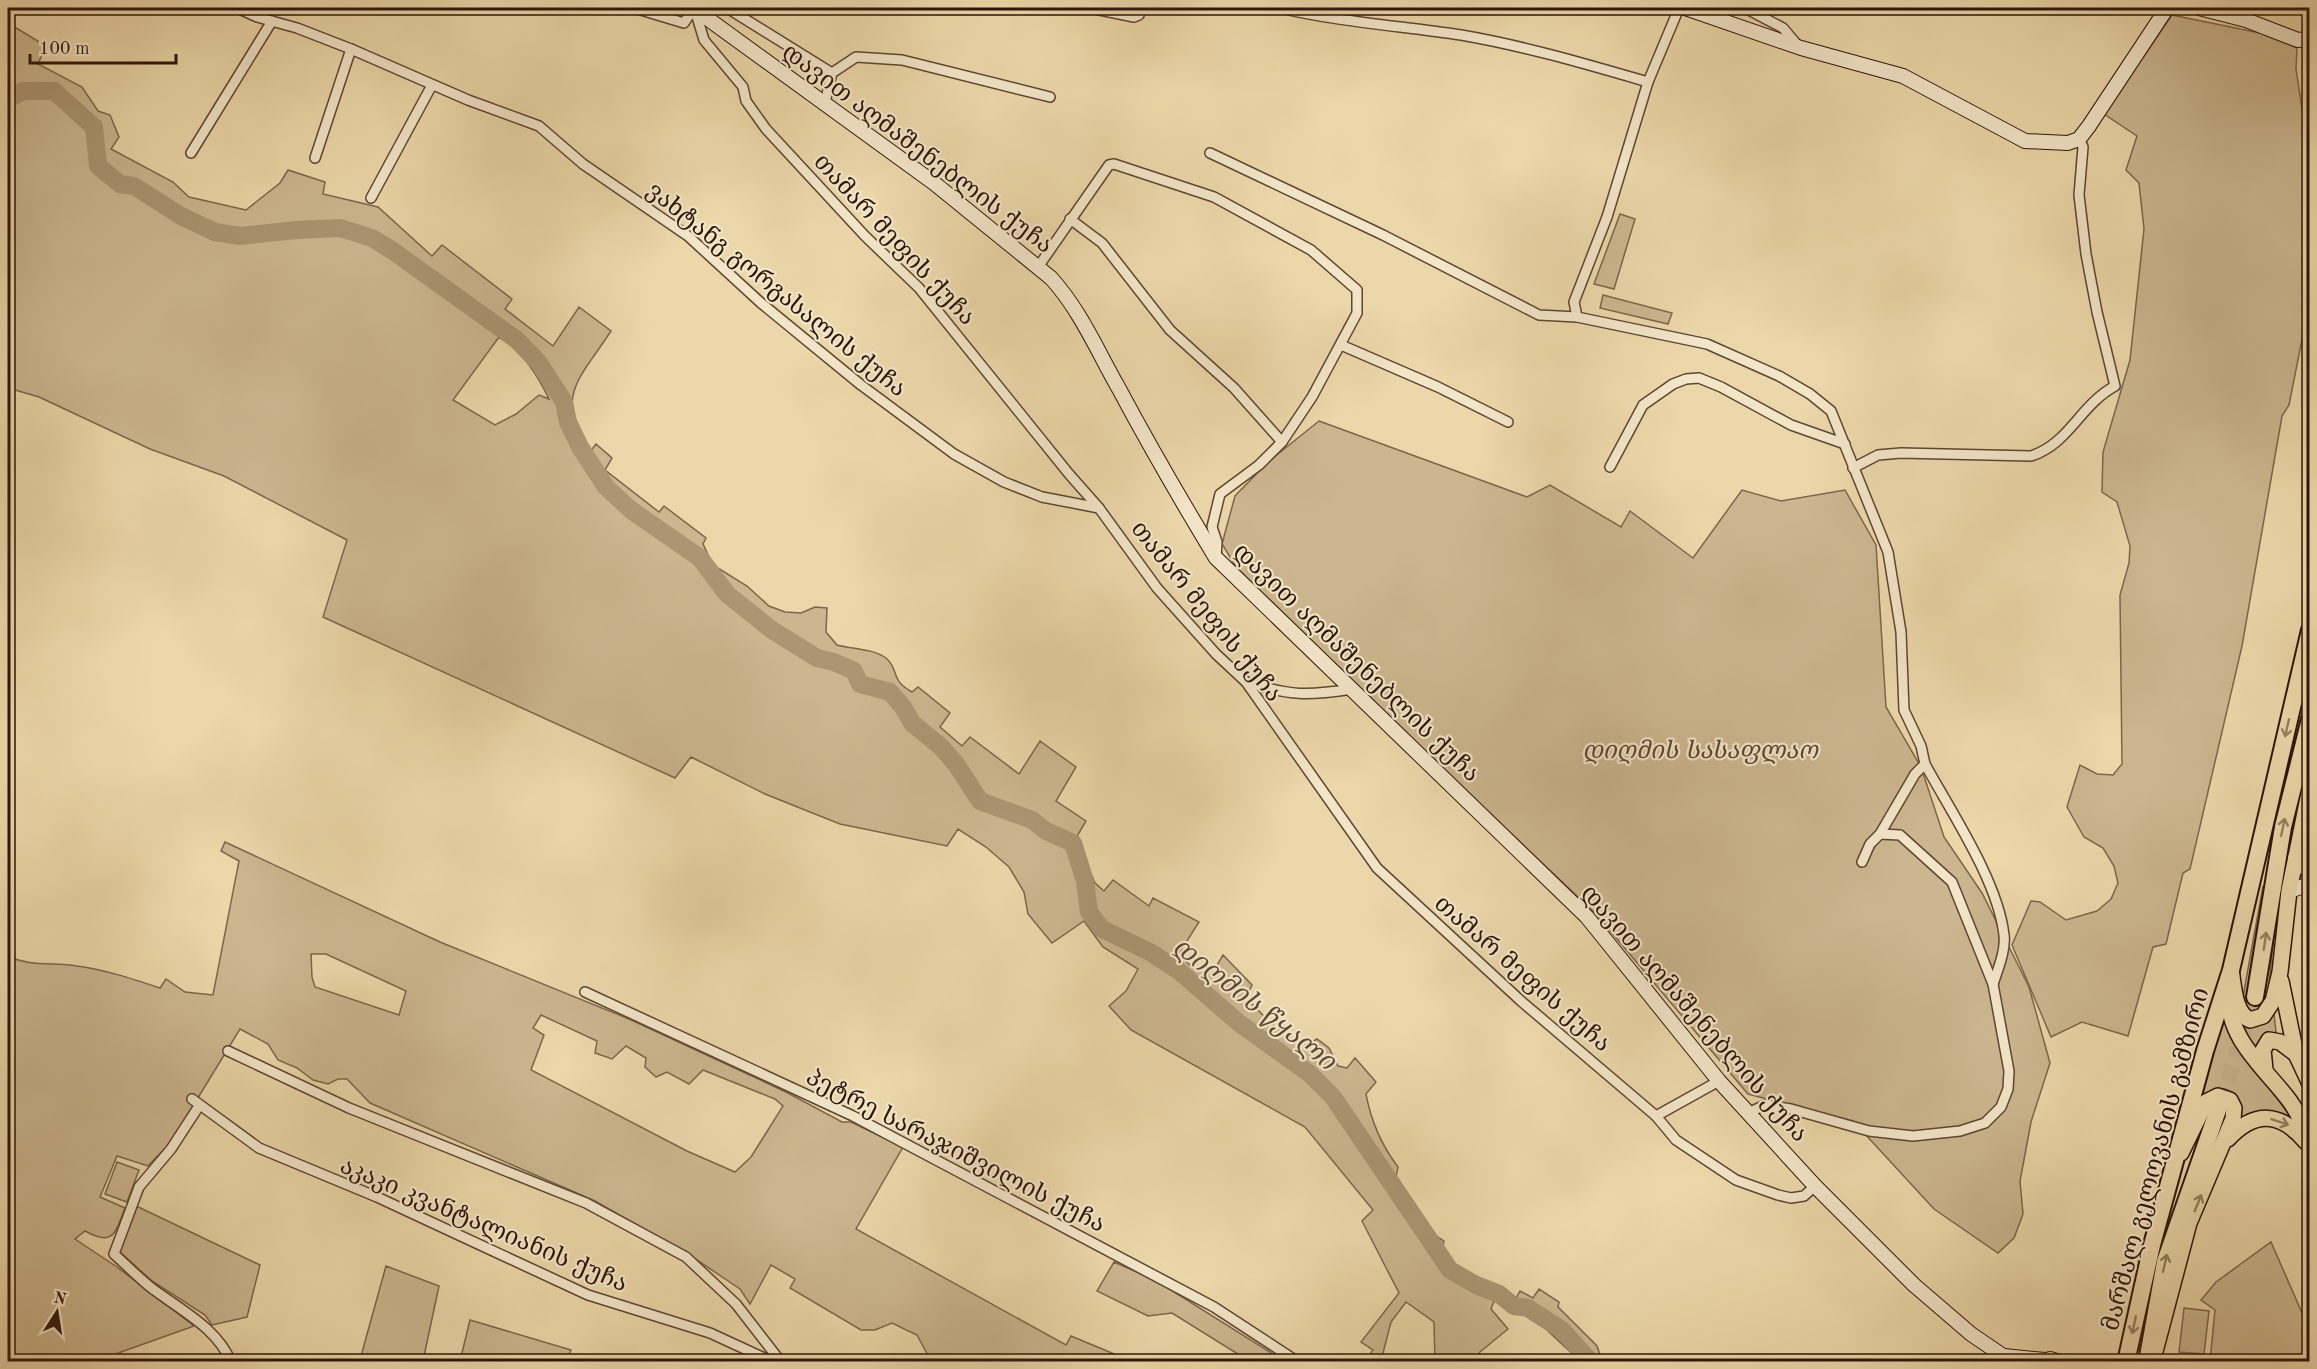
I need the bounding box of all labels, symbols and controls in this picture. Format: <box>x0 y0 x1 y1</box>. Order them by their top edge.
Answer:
scale bar <box>30 27 176 65</box>
street label: დავით აღმაშენებლის ქუჩა <box>777 39 1057 259</box>
text: 100 m <box>39 40 90 58</box>
street label: თამარ მეფის ქუჩა <box>808 150 979 331</box>
street label: ვახტანგ გორგასალის ქუჩა <box>642 178 911 402</box>
street label: თამარ მეფის ქუჩა <box>1126 518 1285 707</box>
street label: დავით აღმაშენებლის ქუჩა <box>1228 539 1484 787</box>
one-way arrow <box>2281 718 2292 738</box>
park label: დიღმის სასაფლაო <box>1582 739 1819 765</box>
one-way arrow <box>2278 818 2289 838</box>
street label: დავით აღმაშენებლის ქუჩა <box>1576 881 1812 1147</box>
street label: თამარ მეფის ქუჩა <box>1429 892 1614 1057</box>
one-way arrow <box>2259 932 2270 952</box>
water label: დიღმის წყალი <box>1167 933 1341 1077</box>
street label: მარშალ გელოვანის გამზირი <box>2099 985 2214 1334</box>
street label: პეტრე სარაჯიშვილის ქუჩა <box>802 1066 1108 1238</box>
one-way arrow <box>2271 1118 2289 1129</box>
street label: აკაკი კვანტალიანის ქუჩა <box>336 1153 631 1297</box>
one-way arrow <box>2193 1194 2204 1213</box>
one-way arrow <box>2160 1254 2172 1273</box>
north arrow <box>27 1282 87 1342</box>
text: N <box>52 1290 68 1309</box>
one-way arrow <box>2128 1315 2140 1334</box>

